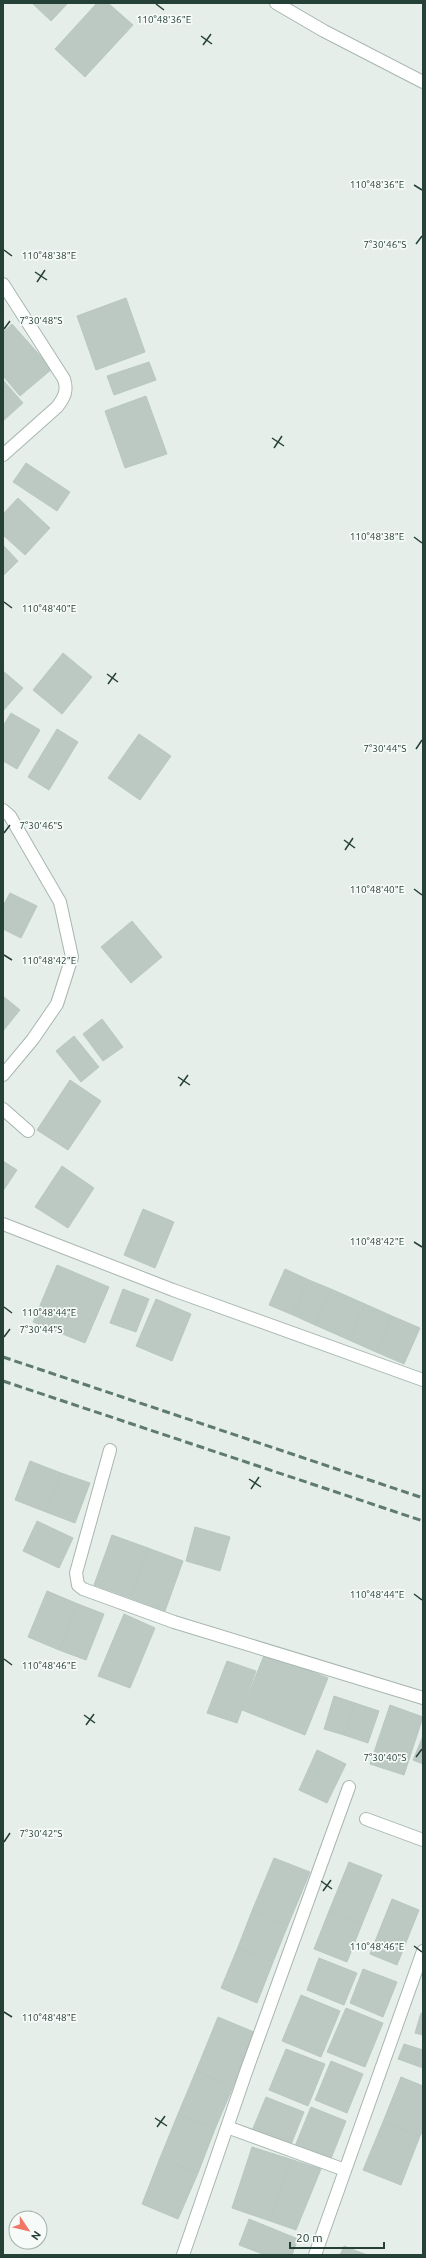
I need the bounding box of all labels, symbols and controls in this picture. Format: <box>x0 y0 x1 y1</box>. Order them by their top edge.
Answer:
text: 110°48'36"E <box>137 14 192 25</box>
text: 110°48'36"E <box>350 179 405 190</box>
text: 7°30'46"S <box>363 239 407 250</box>
text: 110°48'38"E <box>22 250 77 261</box>
text: 7°30'48"S <box>19 315 63 326</box>
text: 110°48'38"E <box>350 531 405 542</box>
text: 110°48'40"E <box>22 603 77 614</box>
text: 7°30'44"S <box>363 743 407 754</box>
text: 7°30'46"S <box>19 820 63 831</box>
text: 110°48'40"E <box>350 884 405 895</box>
text: 110°48'42"E <box>22 955 77 966</box>
text: 110°48'42"E <box>350 1236 405 1247</box>
text: 110°48'44"E <box>22 1307 77 1318</box>
text: 7°30'44"S <box>19 1324 63 1335</box>
text: 110°48'44"E <box>350 1589 405 1600</box>
text: 110°48'46"E <box>22 1660 77 1671</box>
text: 7°30'40"S <box>363 1752 407 1763</box>
text: 7°30'42"S <box>19 1828 63 1839</box>
text: 110°48'46"E <box>350 1941 405 1952</box>
text: 110°48'48"E <box>22 2012 77 2023</box>
north arrow <box>8 2210 48 2250</box>
scale bar <box>290 2224 384 2250</box>
text: N <box>29 2229 43 2243</box>
text: 20 m <box>296 2231 323 2244</box>

